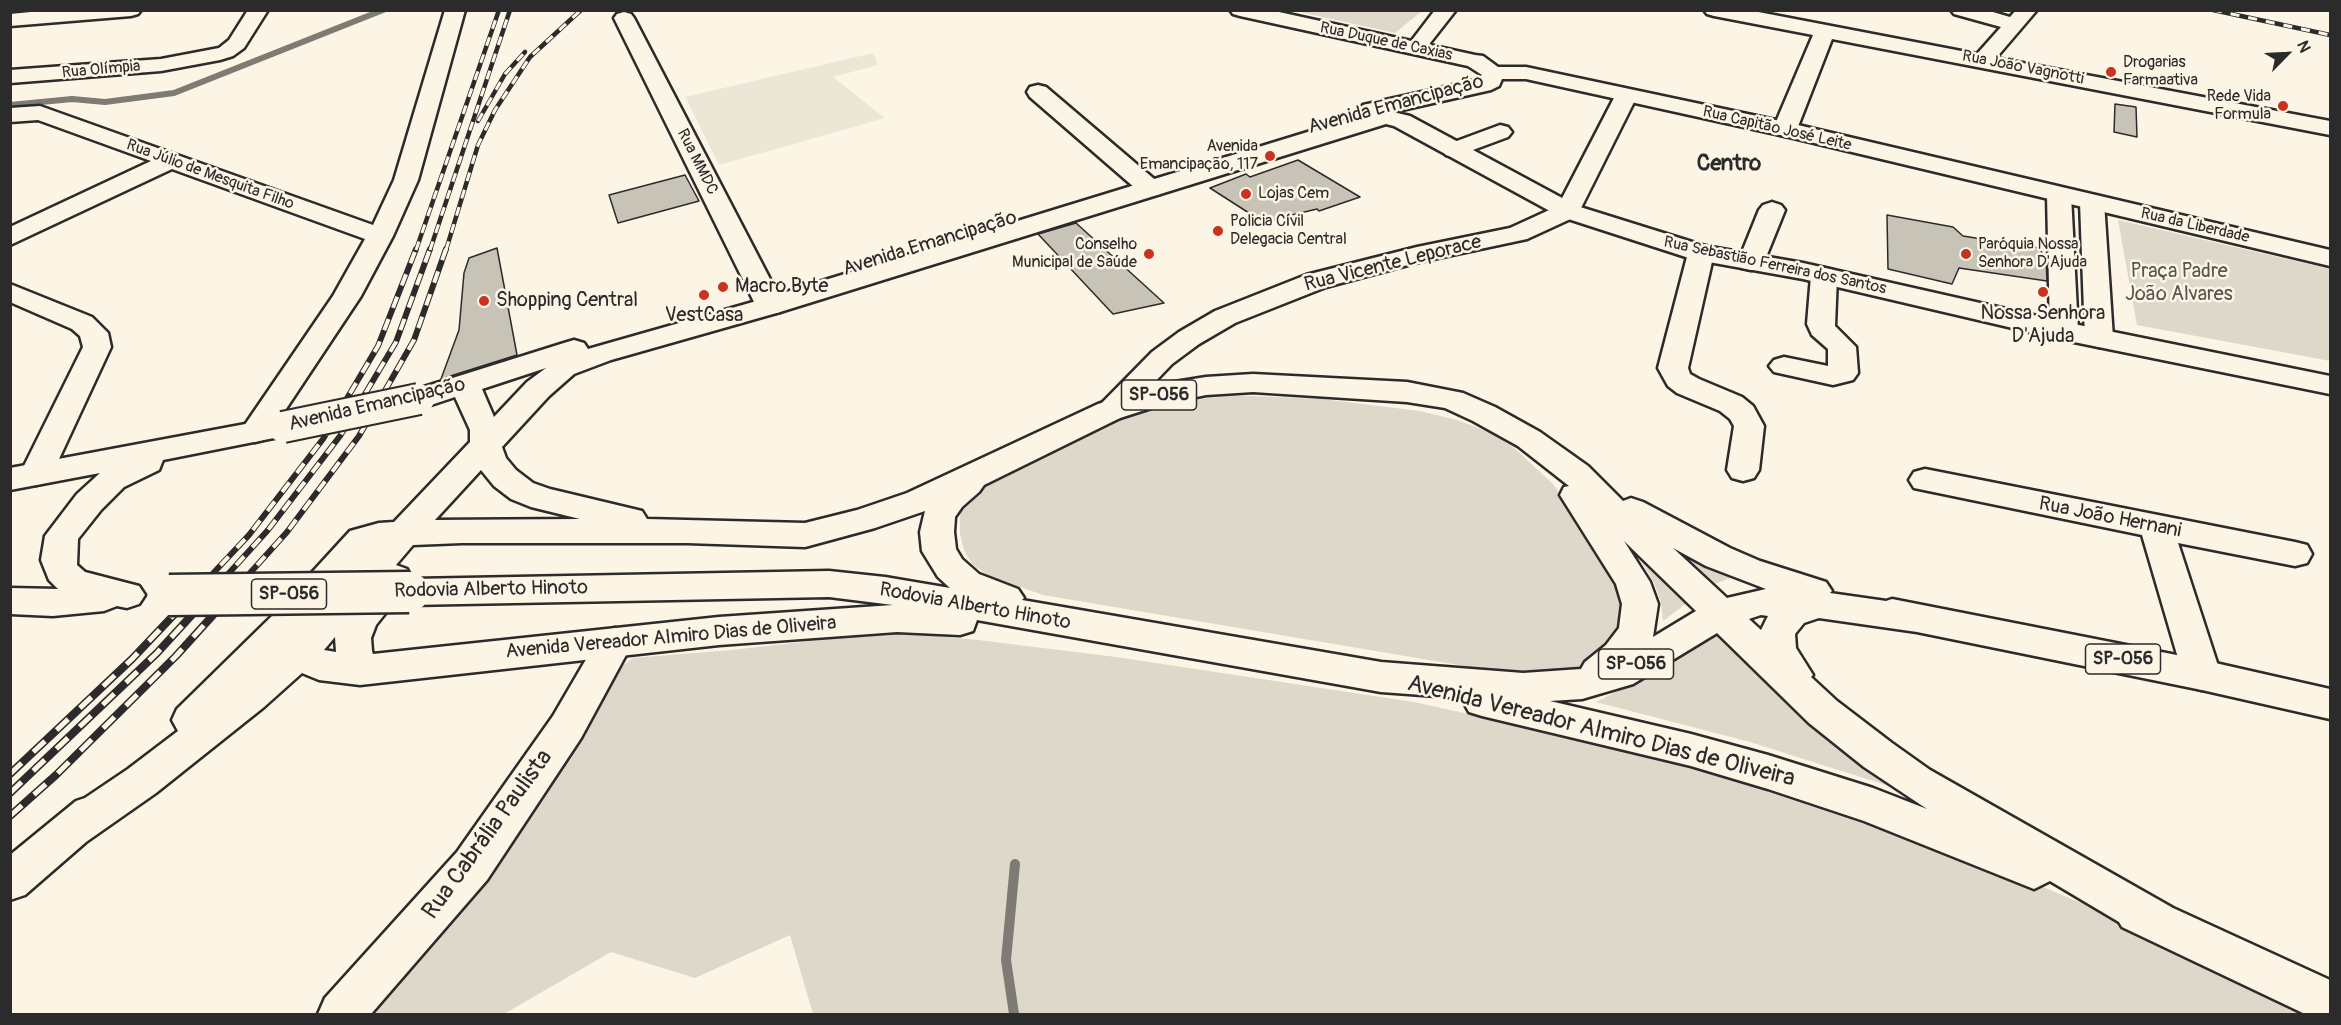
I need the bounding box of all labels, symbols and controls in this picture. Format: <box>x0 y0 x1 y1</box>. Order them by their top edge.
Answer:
street label: Rua Duque de Caxias <box>1318 19 1454 65</box>
north arrow <box>2257 24 2317 84</box>
text: N <box>2292 38 2315 56</box>
street label: Rua João Vagnotti <box>1961 47 2085 89</box>
place label: Drogarias Farmaativa <box>2123 53 2198 91</box>
street label: Rua Olímpia <box>61 57 141 83</box>
marker: Drogarias Farmaativa <box>2104 65 2118 79</box>
street label: Avenida Emancipação <box>1306 70 1486 140</box>
place label: Rede Vida Formula <box>2207 87 2271 125</box>
marker: Rede Vida Formula <box>2276 99 2290 113</box>
street label: Rua Capitão José Leite <box>1701 103 1853 155</box>
street label: Rua MMDC <box>672 126 722 198</box>
street label: Rua Júlio de Mesquita Filho <box>124 136 296 214</box>
place label: Avenida Emancipação, 117 <box>1140 137 1258 175</box>
marker: Avenida Emancipação, 117 <box>1263 149 1277 163</box>
district label: Centro <box>1697 151 1761 177</box>
place label: Lojas Cem <box>1258 184 1329 204</box>
marker: Lojas Cem <box>1239 187 1253 201</box>
street label: Rua da Liberdade <box>2139 204 2251 248</box>
street label: Avenida Emancipação <box>840 206 1020 282</box>
place label: Policia Cívil Delegacia Central <box>1230 212 1347 250</box>
marker: Policia Cívil Delegacia Central <box>1211 224 1225 238</box>
street label: Rua Vicente Leporace <box>1302 230 1484 298</box>
street label: Rua Sebastião Ferreira dos Santos <box>1662 233 1888 299</box>
place label: Conselho Municipal de Saúde <box>1012 235 1137 273</box>
place label: Paróquia Nossa Senhora D'Ajuda <box>1978 235 2087 273</box>
marker: Conselho Municipal de Saúde <box>1142 247 1156 261</box>
marker: Paróquia Nossa Senhora D'Ajuda <box>1959 247 1973 261</box>
park label: Praça Padre João Alvares <box>2125 260 2233 307</box>
place label: Macro Byte <box>735 275 828 299</box>
marker: Macro Byte <box>716 280 730 294</box>
marker: Nossa Senhora D'Ajuda <box>2036 285 2050 299</box>
marker: VestCasa <box>697 288 711 302</box>
place label: Shopping Central <box>496 289 638 313</box>
marker: Shopping Central <box>477 294 491 308</box>
place label: Nossa Senhora D'Ajuda <box>1981 302 2105 349</box>
place label: VestCasa <box>665 304 743 328</box>
street label: Avenida Emancipação <box>286 373 468 437</box>
road number: SP-056 <box>1122 380 1196 410</box>
street label: Rua João Hernani <box>2037 492 2183 544</box>
street label: Rodovia Alberto Hinoto <box>394 576 588 604</box>
street label: Rodovia Alberto Hinoto <box>878 578 1072 636</box>
road number: SP-056 <box>252 579 326 609</box>
street label: Avenida Vereador Almiro Dias de Oliveira <box>505 612 837 664</box>
road number: SP-056 <box>2086 644 2160 674</box>
road number: SP-056 <box>1598 649 1674 679</box>
street label: Avenida Vereador Almiro Dias de Oliveira <box>1404 670 1798 794</box>
street label: Rua Cabrália Paulista <box>417 745 559 925</box>

